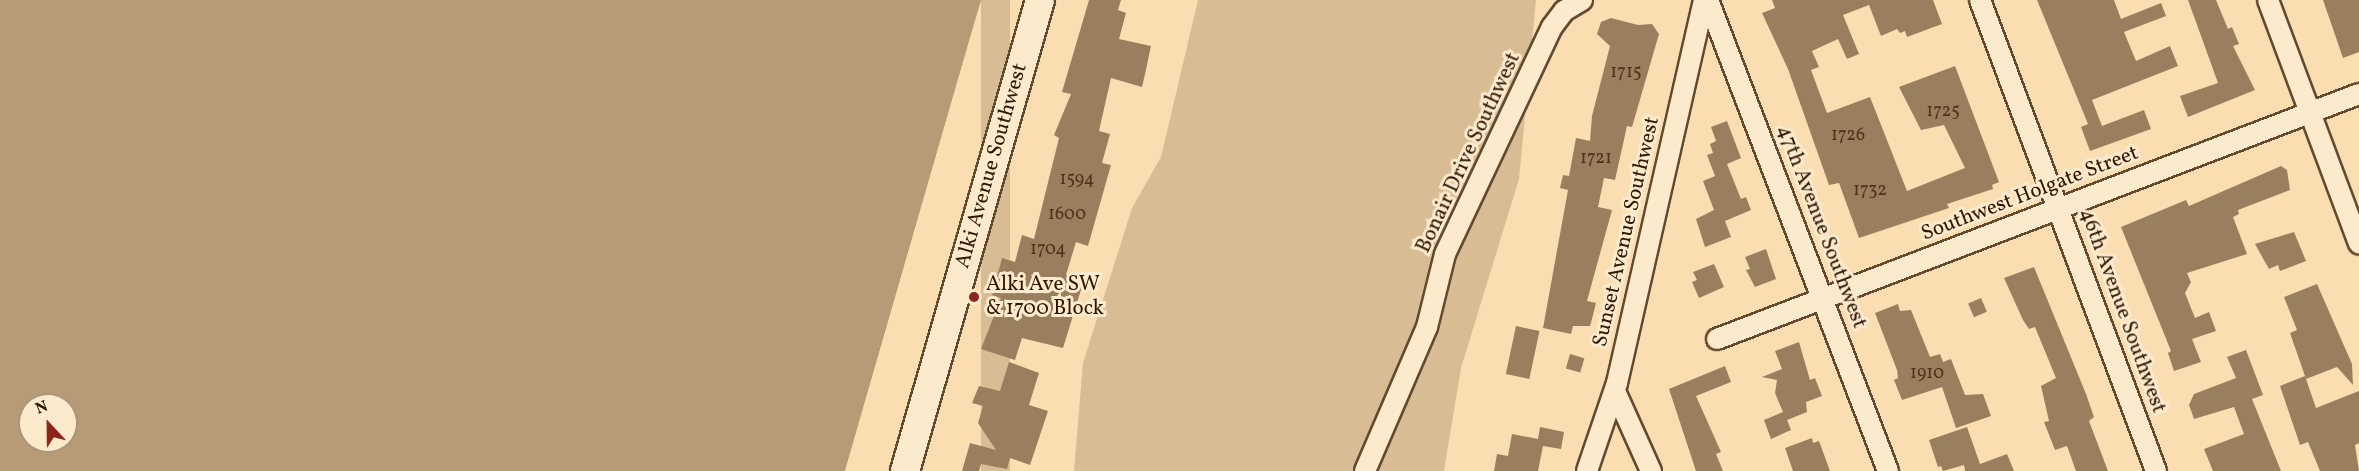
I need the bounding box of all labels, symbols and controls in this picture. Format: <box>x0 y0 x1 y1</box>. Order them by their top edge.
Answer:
street label: Bonair Drive Southwest <box>1412 49 1526 257</box>
street label: Alki Avenue Southwest <box>951 61 1033 271</box>
house number: 1715 <box>1610 62 1642 84</box>
house number: 1725 <box>1926 101 1960 123</box>
street label: Sunset Avenue Southwest <box>1588 114 1666 350</box>
street label: 47th Avenue Southwest <box>1771 122 1871 332</box>
house number: 1726 <box>1831 125 1865 147</box>
street label: Southwest Holgate Street <box>1918 141 2142 247</box>
house number: 1721 <box>1580 148 1612 170</box>
house number: 1594 <box>1060 169 1094 191</box>
house number: 1732 <box>1853 180 1887 202</box>
house number: 1600 <box>1048 204 1086 226</box>
street label: 46th Avenue Southwest <box>2073 205 2171 417</box>
house number: 1704 <box>1030 239 1066 261</box>
place label: Alki Ave SW & 1700 Block <box>986 272 1104 322</box>
marker: Alki Ave SW & 1700 Block <box>967 290 981 304</box>
house number: 1910 <box>1910 363 1944 385</box>
north arrow <box>18 393 78 453</box>
text: N <box>32 396 52 421</box>

